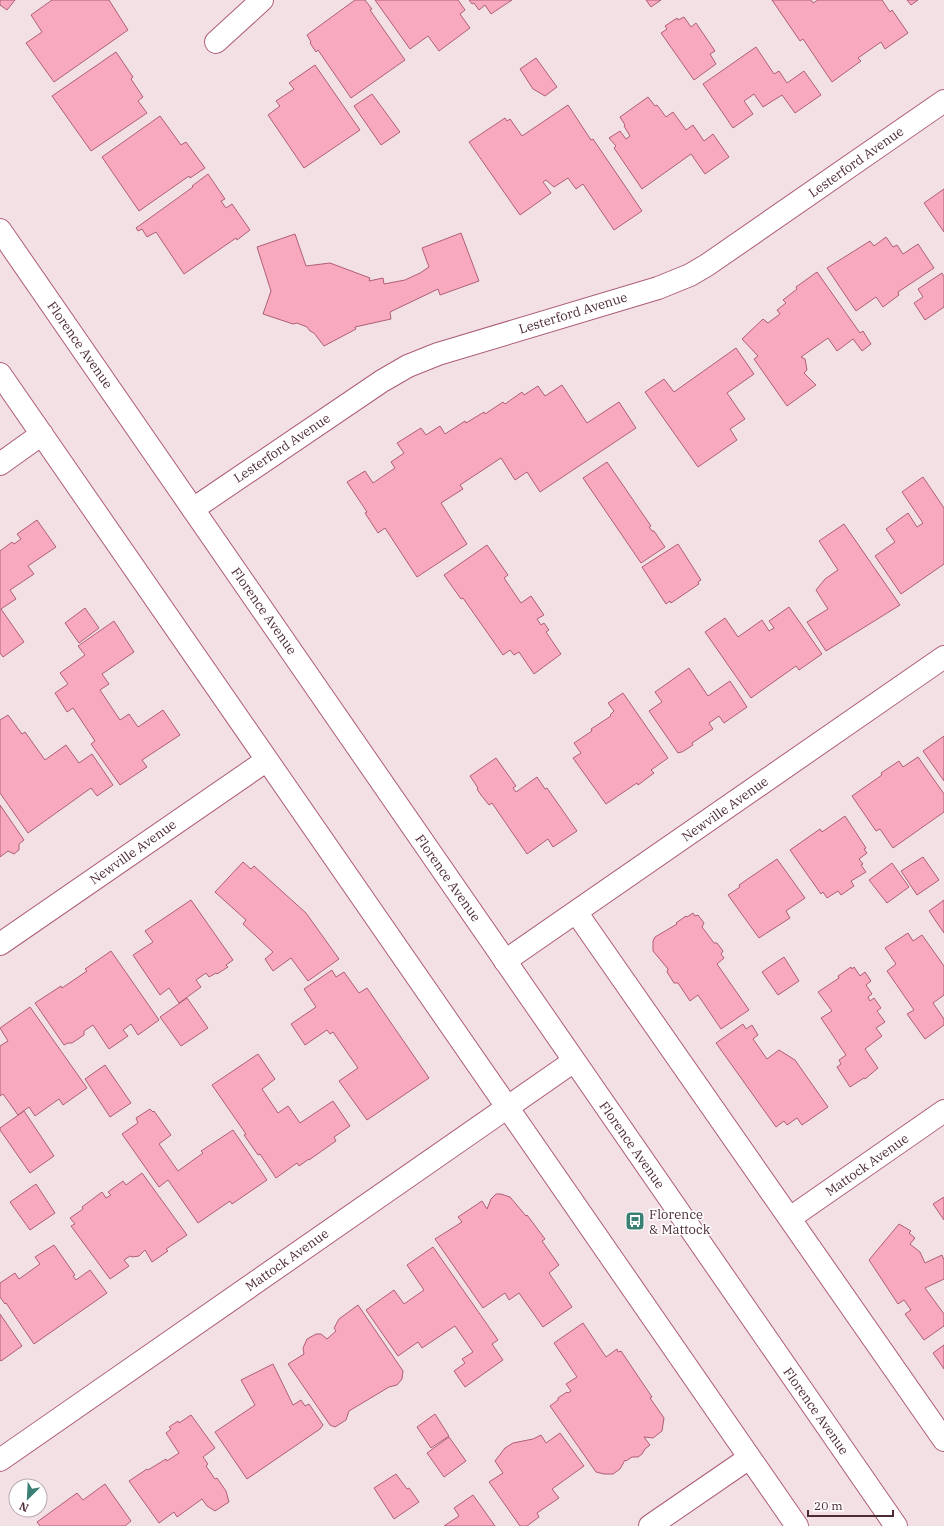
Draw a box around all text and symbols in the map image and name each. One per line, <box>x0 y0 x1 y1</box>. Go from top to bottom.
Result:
street label: Lesterford Avenue <box>805 123 907 201</box>
street label: Lesterford Avenue <box>517 288 629 338</box>
street label: Florence Avenue <box>44 298 116 392</box>
street label: Lesterford Avenue <box>231 409 333 487</box>
street label: Florence Avenue <box>228 564 300 658</box>
street label: Newville Avenue <box>678 773 772 845</box>
street label: Newville Avenue <box>86 816 180 888</box>
street label: Florence Avenue <box>412 831 484 925</box>
street label: Florence Avenue <box>596 1098 668 1192</box>
street label: Mattock Avenue <box>822 1130 912 1200</box>
place label: Florence & Mattock <box>649 1206 711 1238</box>
bus stop icon: Florence & Mattock <box>624 1210 646 1232</box>
street label: Mattock Avenue <box>242 1225 332 1295</box>
street label: Florence Avenue <box>780 1364 852 1458</box>
north arrow <box>8 1478 48 1518</box>
scale bar <box>808 1492 893 1518</box>
text: 20 m <box>814 1498 843 1513</box>
text: N <box>17 1499 31 1515</box>

